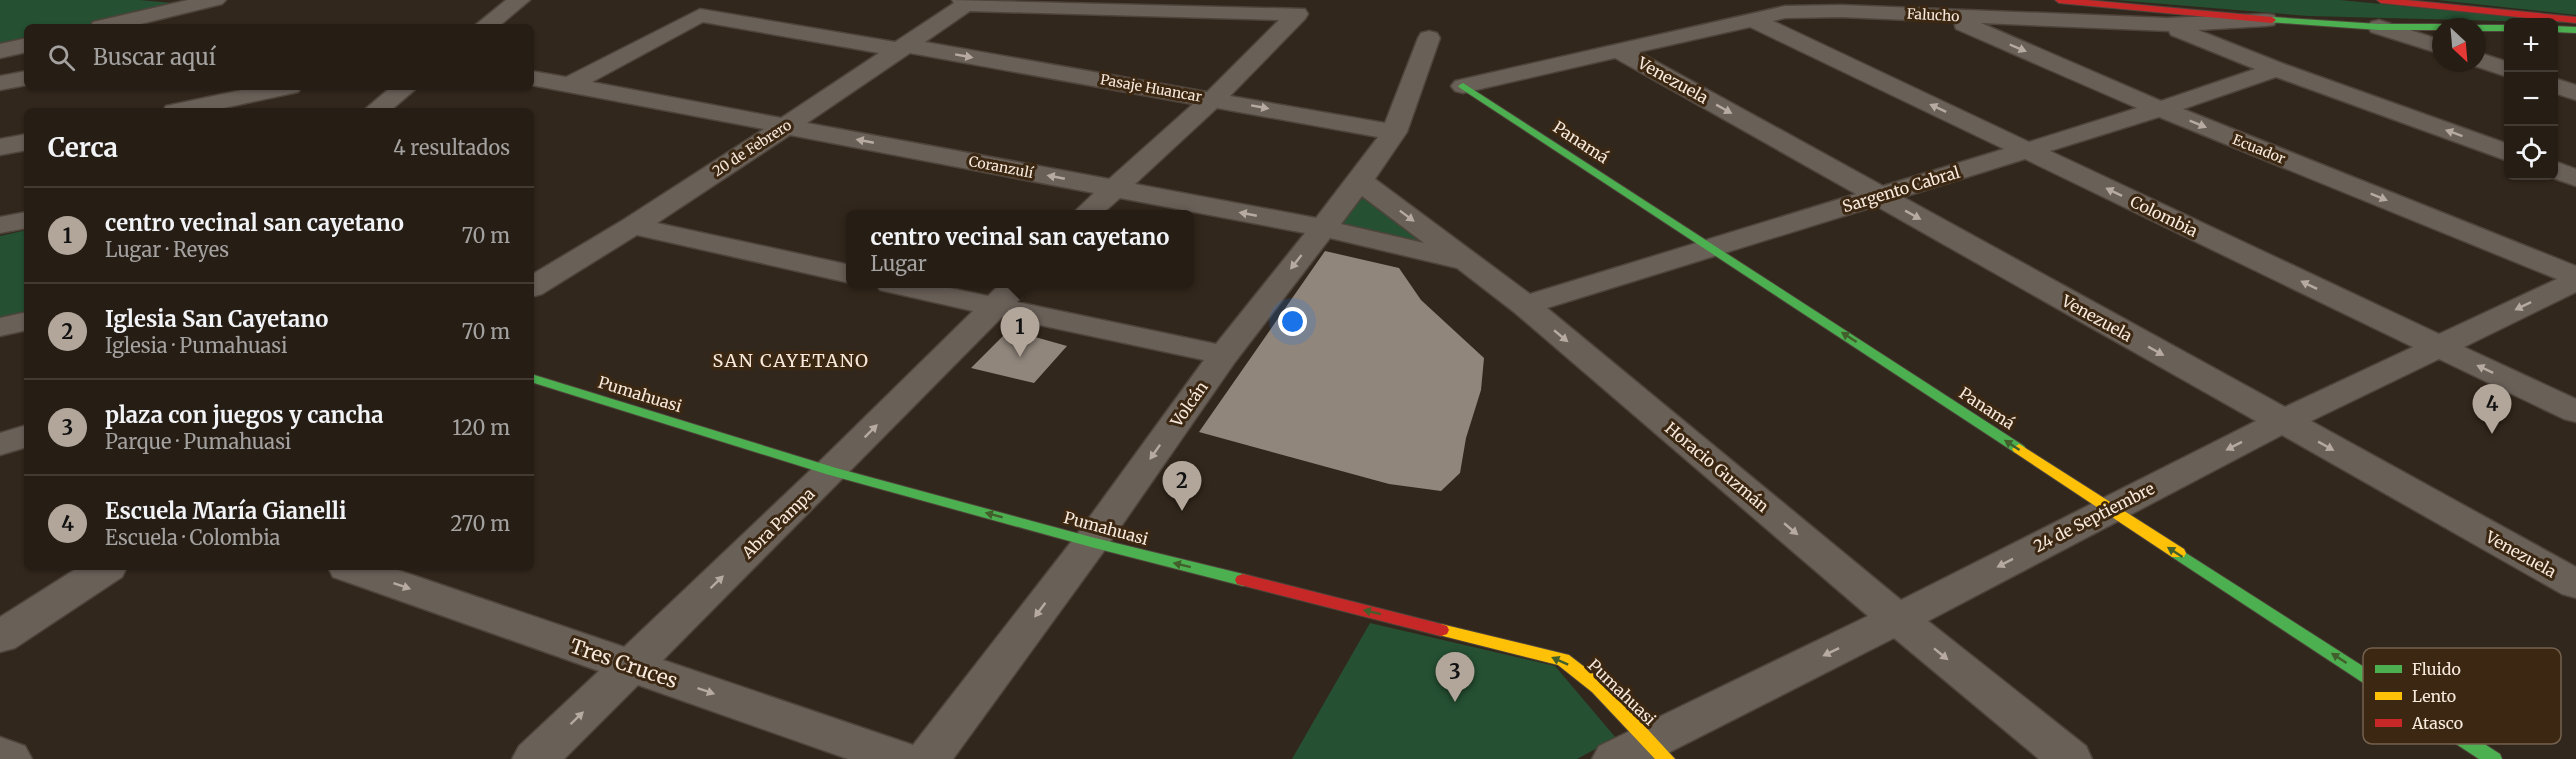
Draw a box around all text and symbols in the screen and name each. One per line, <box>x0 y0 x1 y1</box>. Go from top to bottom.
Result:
street label: Falucho <box>1906 5 1960 25</box>
north arrow <box>2432 18 2486 72</box>
map controls <box>2504 18 2558 180</box>
button: + <box>2504 18 2558 72</box>
search box <box>24 24 534 90</box>
icon: search <box>45 41 78 74</box>
text: Buscar aquí <box>93 43 216 71</box>
one-way arrow <box>2010 43 2028 53</box>
one-way arrow <box>955 52 974 61</box>
street label: Venezuela <box>1633 52 1712 108</box>
street label: Pasaje Huancar <box>1099 70 1203 106</box>
button: − <box>2504 72 2558 126</box>
one-way arrow <box>1251 103 1270 112</box>
one-way arrow <box>1930 103 1947 112</box>
one-way arrow <box>1716 104 1732 115</box>
street label: 20 de Febrero <box>709 116 795 180</box>
street label: Panamá <box>1549 117 1613 168</box>
one-way arrow <box>2189 119 2207 129</box>
button: locate <box>2504 126 2558 180</box>
one-way arrow <box>2444 128 2462 138</box>
street label: Ecuador <box>2230 130 2288 168</box>
text: Cerca <box>48 131 118 164</box>
text: 4 resultados <box>393 135 510 160</box>
one-way arrow <box>855 136 874 145</box>
street label: Coranzulí <box>967 152 1035 182</box>
street label: Sargento Cabral <box>1840 162 1962 216</box>
one-way arrow <box>1047 172 1066 181</box>
one-way arrow <box>2106 187 2123 196</box>
street label: Colombia <box>2127 191 2201 241</box>
one-way arrow <box>2370 192 2388 202</box>
text: centro vecinal san cayetano <box>105 209 404 237</box>
one-way arrow <box>1238 209 1257 218</box>
popup <box>846 210 1194 288</box>
one-way arrow <box>1399 210 1415 222</box>
one-way arrow <box>1904 210 1921 220</box>
text: 1 <box>63 223 72 248</box>
text: 70 m <box>462 223 510 248</box>
text: centro vecinal san cayetano <box>871 223 1169 251</box>
text: Lugar · Reyes <box>105 237 229 262</box>
text: Lugar <box>871 251 927 276</box>
one-way arrow <box>1290 254 1302 270</box>
one-way arrow <box>2301 281 2318 290</box>
street label: Venezuela <box>2057 290 2136 346</box>
one-way arrow <box>2515 302 2532 311</box>
text: Iglesia San Cayetano <box>105 305 328 333</box>
your location <box>1278 307 1307 336</box>
pin: 1 <box>1000 308 1040 357</box>
text: 2 <box>62 319 73 344</box>
text: 70 m <box>462 319 510 344</box>
one-way arrow <box>1553 329 1568 342</box>
one-way arrow <box>1841 332 1858 343</box>
text: Iglesia · Pumahuasi <box>105 333 287 358</box>
one-way arrow <box>2148 346 2164 357</box>
district label: SAN CAYETANO <box>712 349 870 372</box>
one-way arrow <box>2476 364 2494 374</box>
street label: Pumahuasi <box>596 372 684 416</box>
street label: Volcán <box>1166 377 1212 431</box>
street label: Panamá <box>1955 383 2019 434</box>
pin: 4 <box>2472 384 2512 434</box>
text: plaza con juegos y cancha <box>105 401 384 429</box>
text: 3 <box>62 415 73 440</box>
text: 120 m <box>452 415 510 440</box>
street label: Horacio Guzmán <box>1661 418 1773 516</box>
one-way arrow <box>864 424 878 439</box>
text: Parque · Pumahuasi <box>105 429 291 454</box>
one-way arrow <box>2004 439 2021 450</box>
one-way arrow <box>2225 440 2243 450</box>
one-way arrow <box>2318 441 2335 451</box>
one-way arrow <box>1149 444 1161 460</box>
pin: 2 <box>1162 462 1202 511</box>
street label: 24 de Septiembre <box>2030 478 2158 556</box>
street label: Abra Pampa <box>737 483 819 563</box>
text: Escuela María Gianelli <box>105 497 346 525</box>
street label: Pumahuasi <box>1062 507 1150 549</box>
one-way arrow <box>985 510 1003 520</box>
text: 4 <box>61 511 74 536</box>
text: 270 m <box>450 511 510 536</box>
one-way arrow <box>1783 522 1798 535</box>
text: Escuela · Colombia <box>105 525 280 550</box>
street label: Venezuela <box>2481 526 2560 582</box>
one-way arrow <box>2167 546 2184 557</box>
one-way arrow <box>1173 559 1192 569</box>
one-way arrow <box>1996 559 2013 568</box>
one-way arrow <box>709 576 723 590</box>
one-way arrow <box>393 582 411 592</box>
one-way arrow <box>1033 602 1046 618</box>
one-way arrow <box>1362 607 1381 617</box>
street label: Tres Cruces <box>567 633 681 693</box>
one-way arrow <box>1822 647 1839 656</box>
one-way arrow <box>1933 647 1948 659</box>
legend <box>2363 648 2561 744</box>
pin: 3 <box>1436 652 1474 702</box>
one-way arrow <box>2331 653 2347 664</box>
street label: Pumahuasi <box>1584 655 1660 729</box>
one-way arrow <box>1551 656 1569 666</box>
text: Fluido <box>2412 659 2461 679</box>
text: Lento <box>2412 686 2456 706</box>
one-way arrow <box>697 687 715 697</box>
one-way arrow <box>569 712 583 726</box>
text: Atasco <box>2411 713 2463 733</box>

